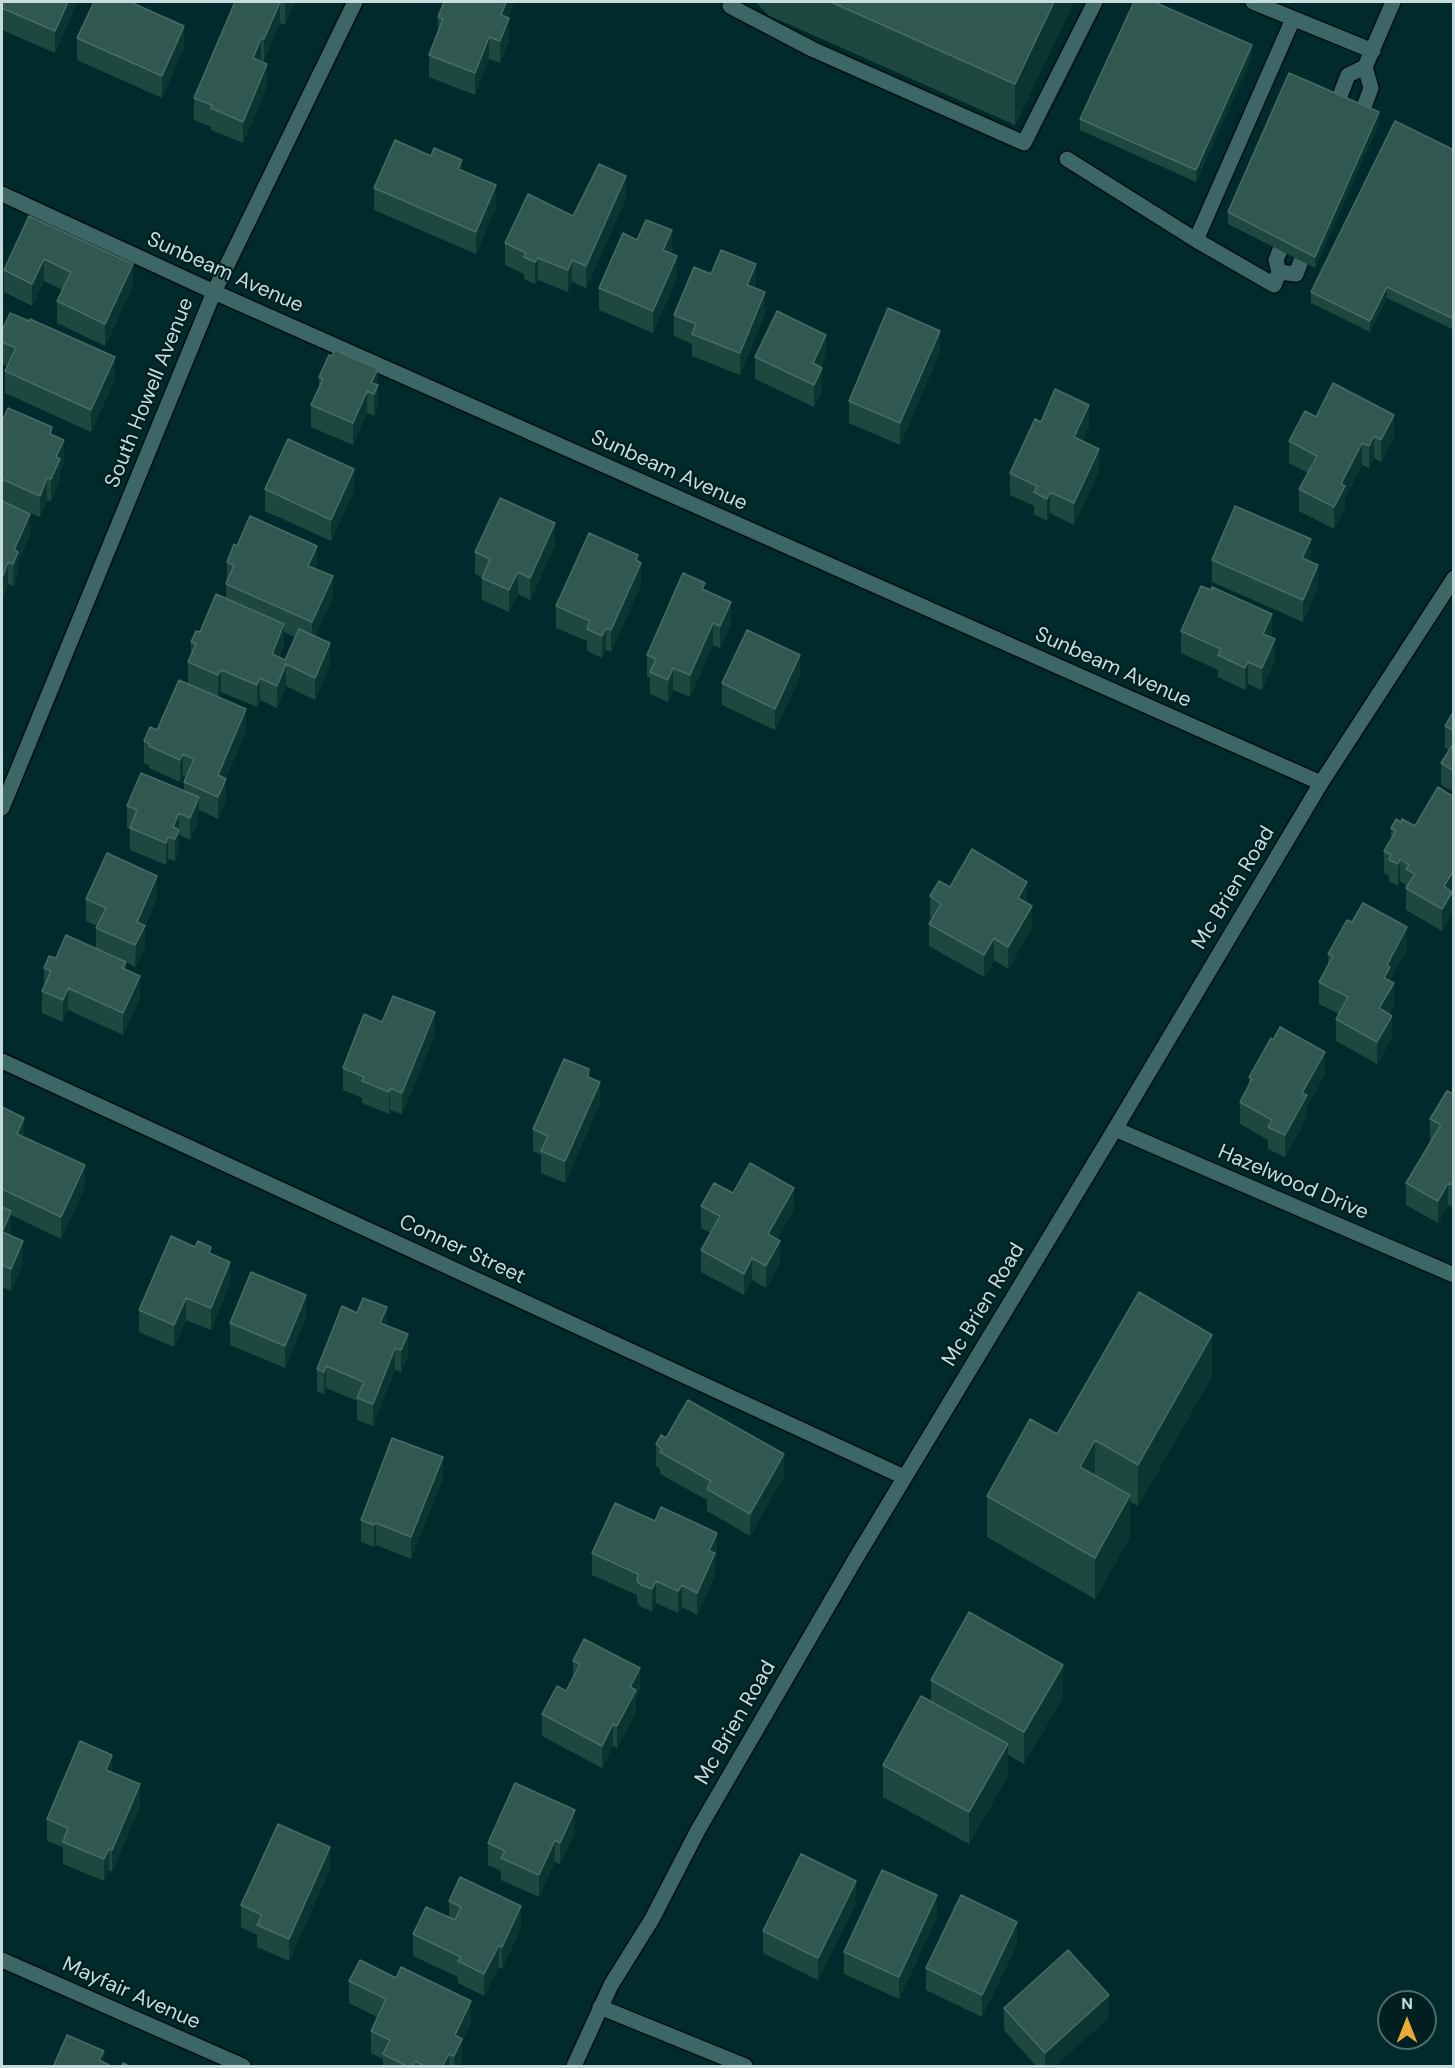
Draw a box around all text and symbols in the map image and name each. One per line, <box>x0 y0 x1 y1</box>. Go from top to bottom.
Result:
street label: Sunbeam Avenue <box>143 227 307 319</box>
street label: South Howell Avenue <box>100 294 200 492</box>
street label: Sunbeam Avenue <box>587 425 751 517</box>
street label: Sunbeam Avenue <box>1031 622 1195 714</box>
street label: Mc Brien Road <box>1187 822 1281 954</box>
street label: Hazelwood Drive <box>1214 1140 1372 1226</box>
street label: Conner Street <box>395 1210 529 1290</box>
street label: Mc Brien Road <box>937 1239 1031 1371</box>
street label: Mc Brien Road <box>690 1656 782 1790</box>
street label: Mayfair Avenue <box>58 1952 204 2036</box>
north arrow <box>1377 1990 1437 2050</box>
text: N <box>1401 1993 1413 2014</box>

